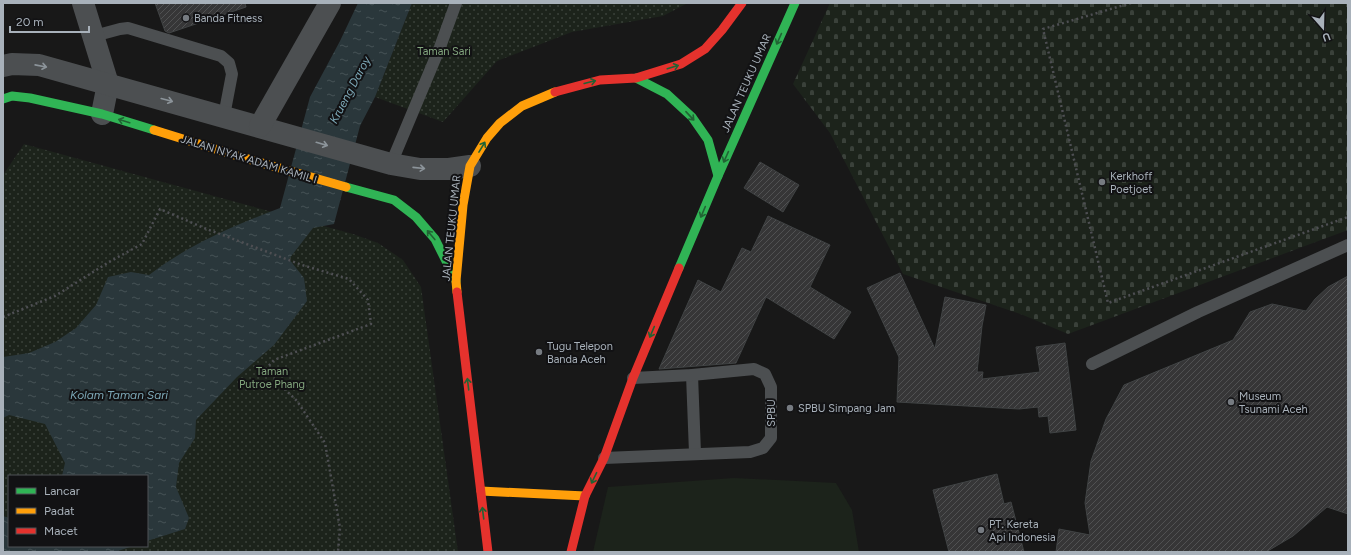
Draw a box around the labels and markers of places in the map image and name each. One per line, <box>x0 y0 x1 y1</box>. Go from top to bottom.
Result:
place label: Banda Fitness <box>194 12 262 25</box>
marker: Banda Fitness <box>181 13 191 23</box>
place label: Kerkhoff Poetjoet <box>1110 170 1153 196</box>
marker: Kerkhoff Poetjoet <box>1097 177 1107 187</box>
place label: Tugu Telepon Banda Aceh <box>547 340 613 366</box>
marker: Tugu Telepon Banda Aceh <box>534 347 544 357</box>
place label: Museum Tsunami Aceh <box>1239 390 1308 416</box>
marker: Museum Tsunami Aceh <box>1226 397 1236 407</box>
place label: SPBU Simpang Jam <box>798 402 895 415</box>
marker: SPBU Simpang Jam <box>785 403 795 413</box>
place label: PT. Kereta Api Indonesia <box>989 518 1056 544</box>
marker: PT. Kereta Api Indonesia <box>976 525 986 535</box>

